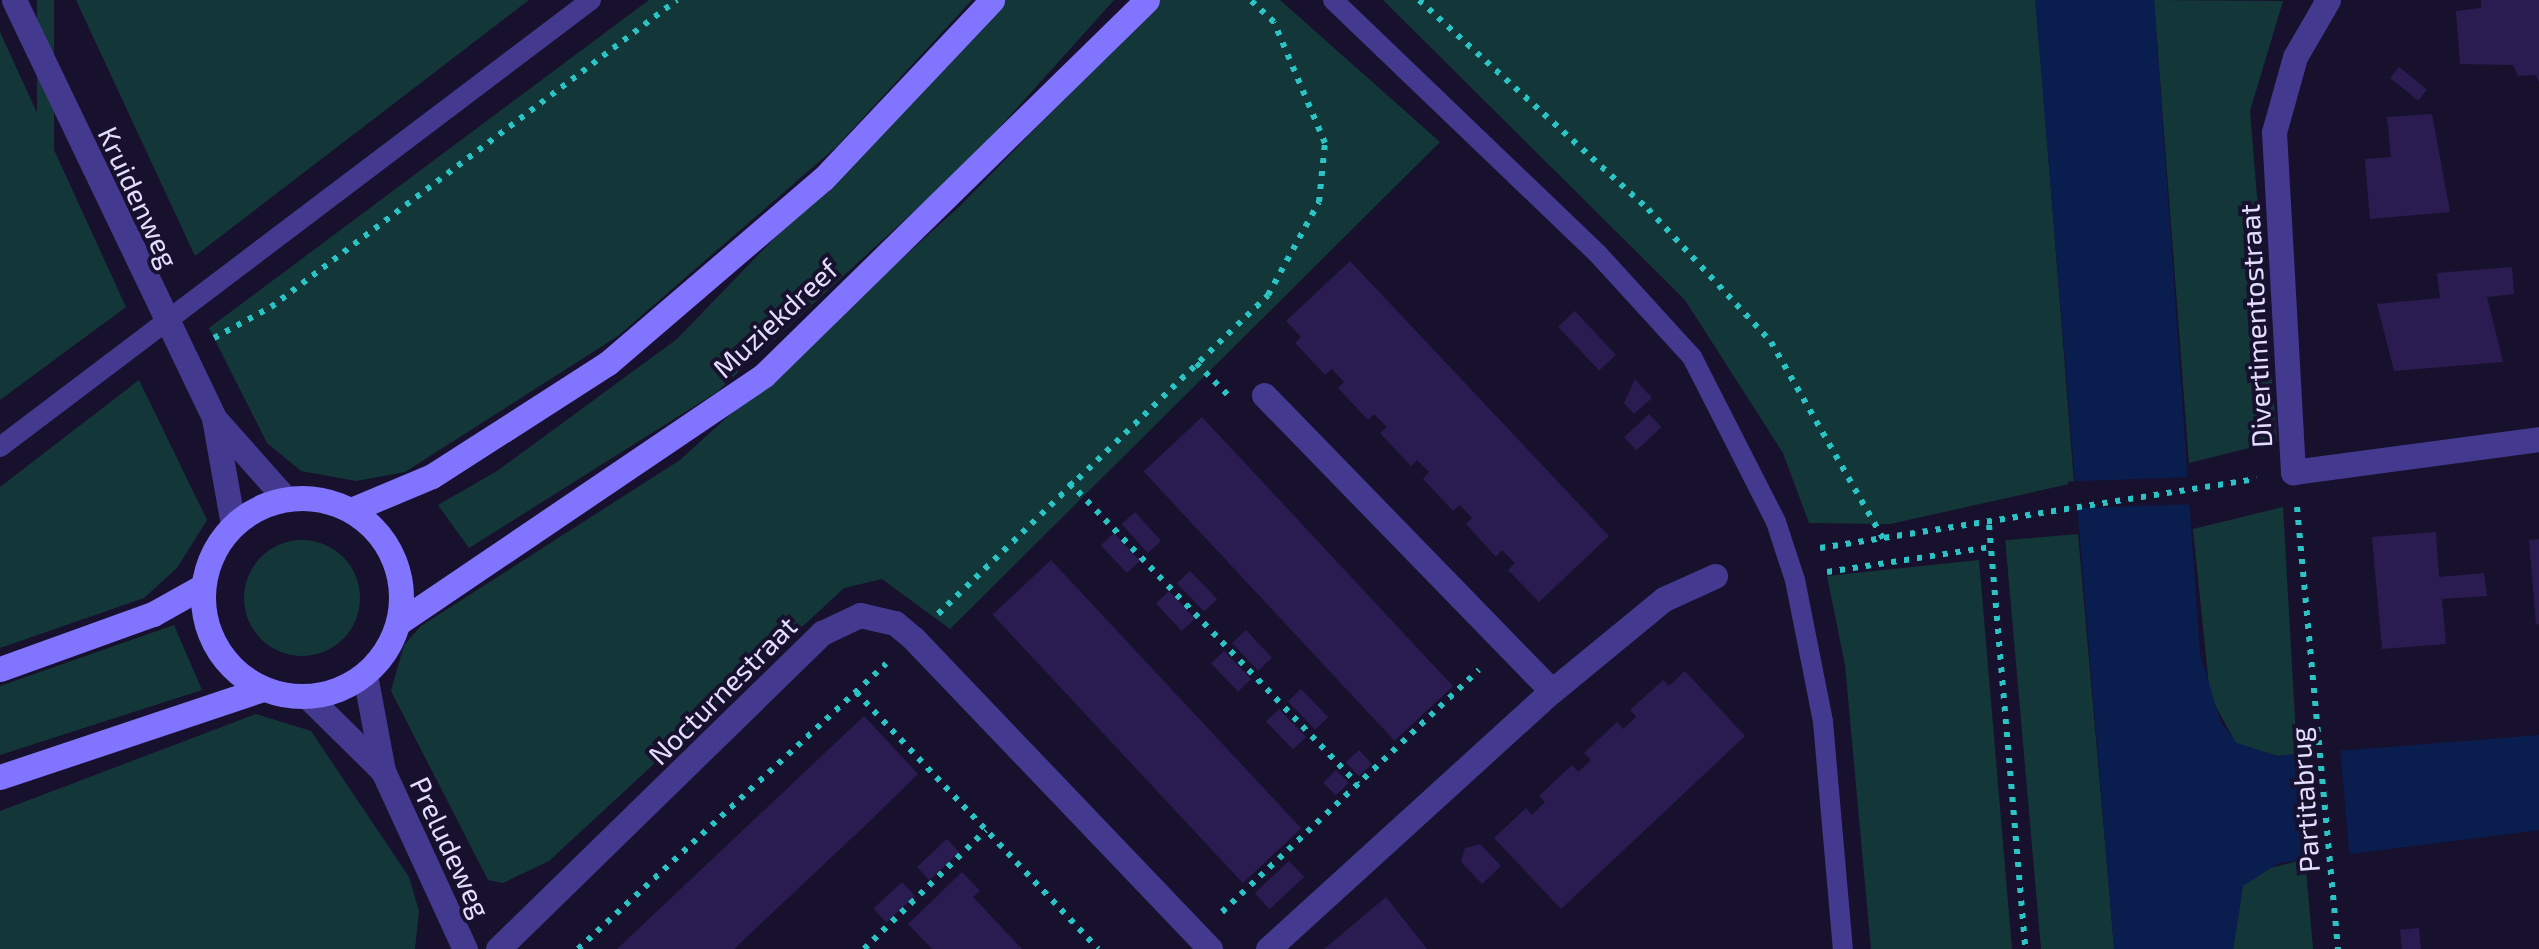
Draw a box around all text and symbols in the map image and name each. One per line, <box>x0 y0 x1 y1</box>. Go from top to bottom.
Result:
street label: Kruidenweg <box>92 121 186 273</box>
street label: Divertimentostraat <box>2232 203 2278 449</box>
street label: Muziekdreef <box>706 252 844 384</box>
street label: Nocturnestraat <box>641 609 803 771</box>
street label: Partitabrug <box>2282 726 2326 874</box>
street label: Preludeweg <box>404 771 498 923</box>

